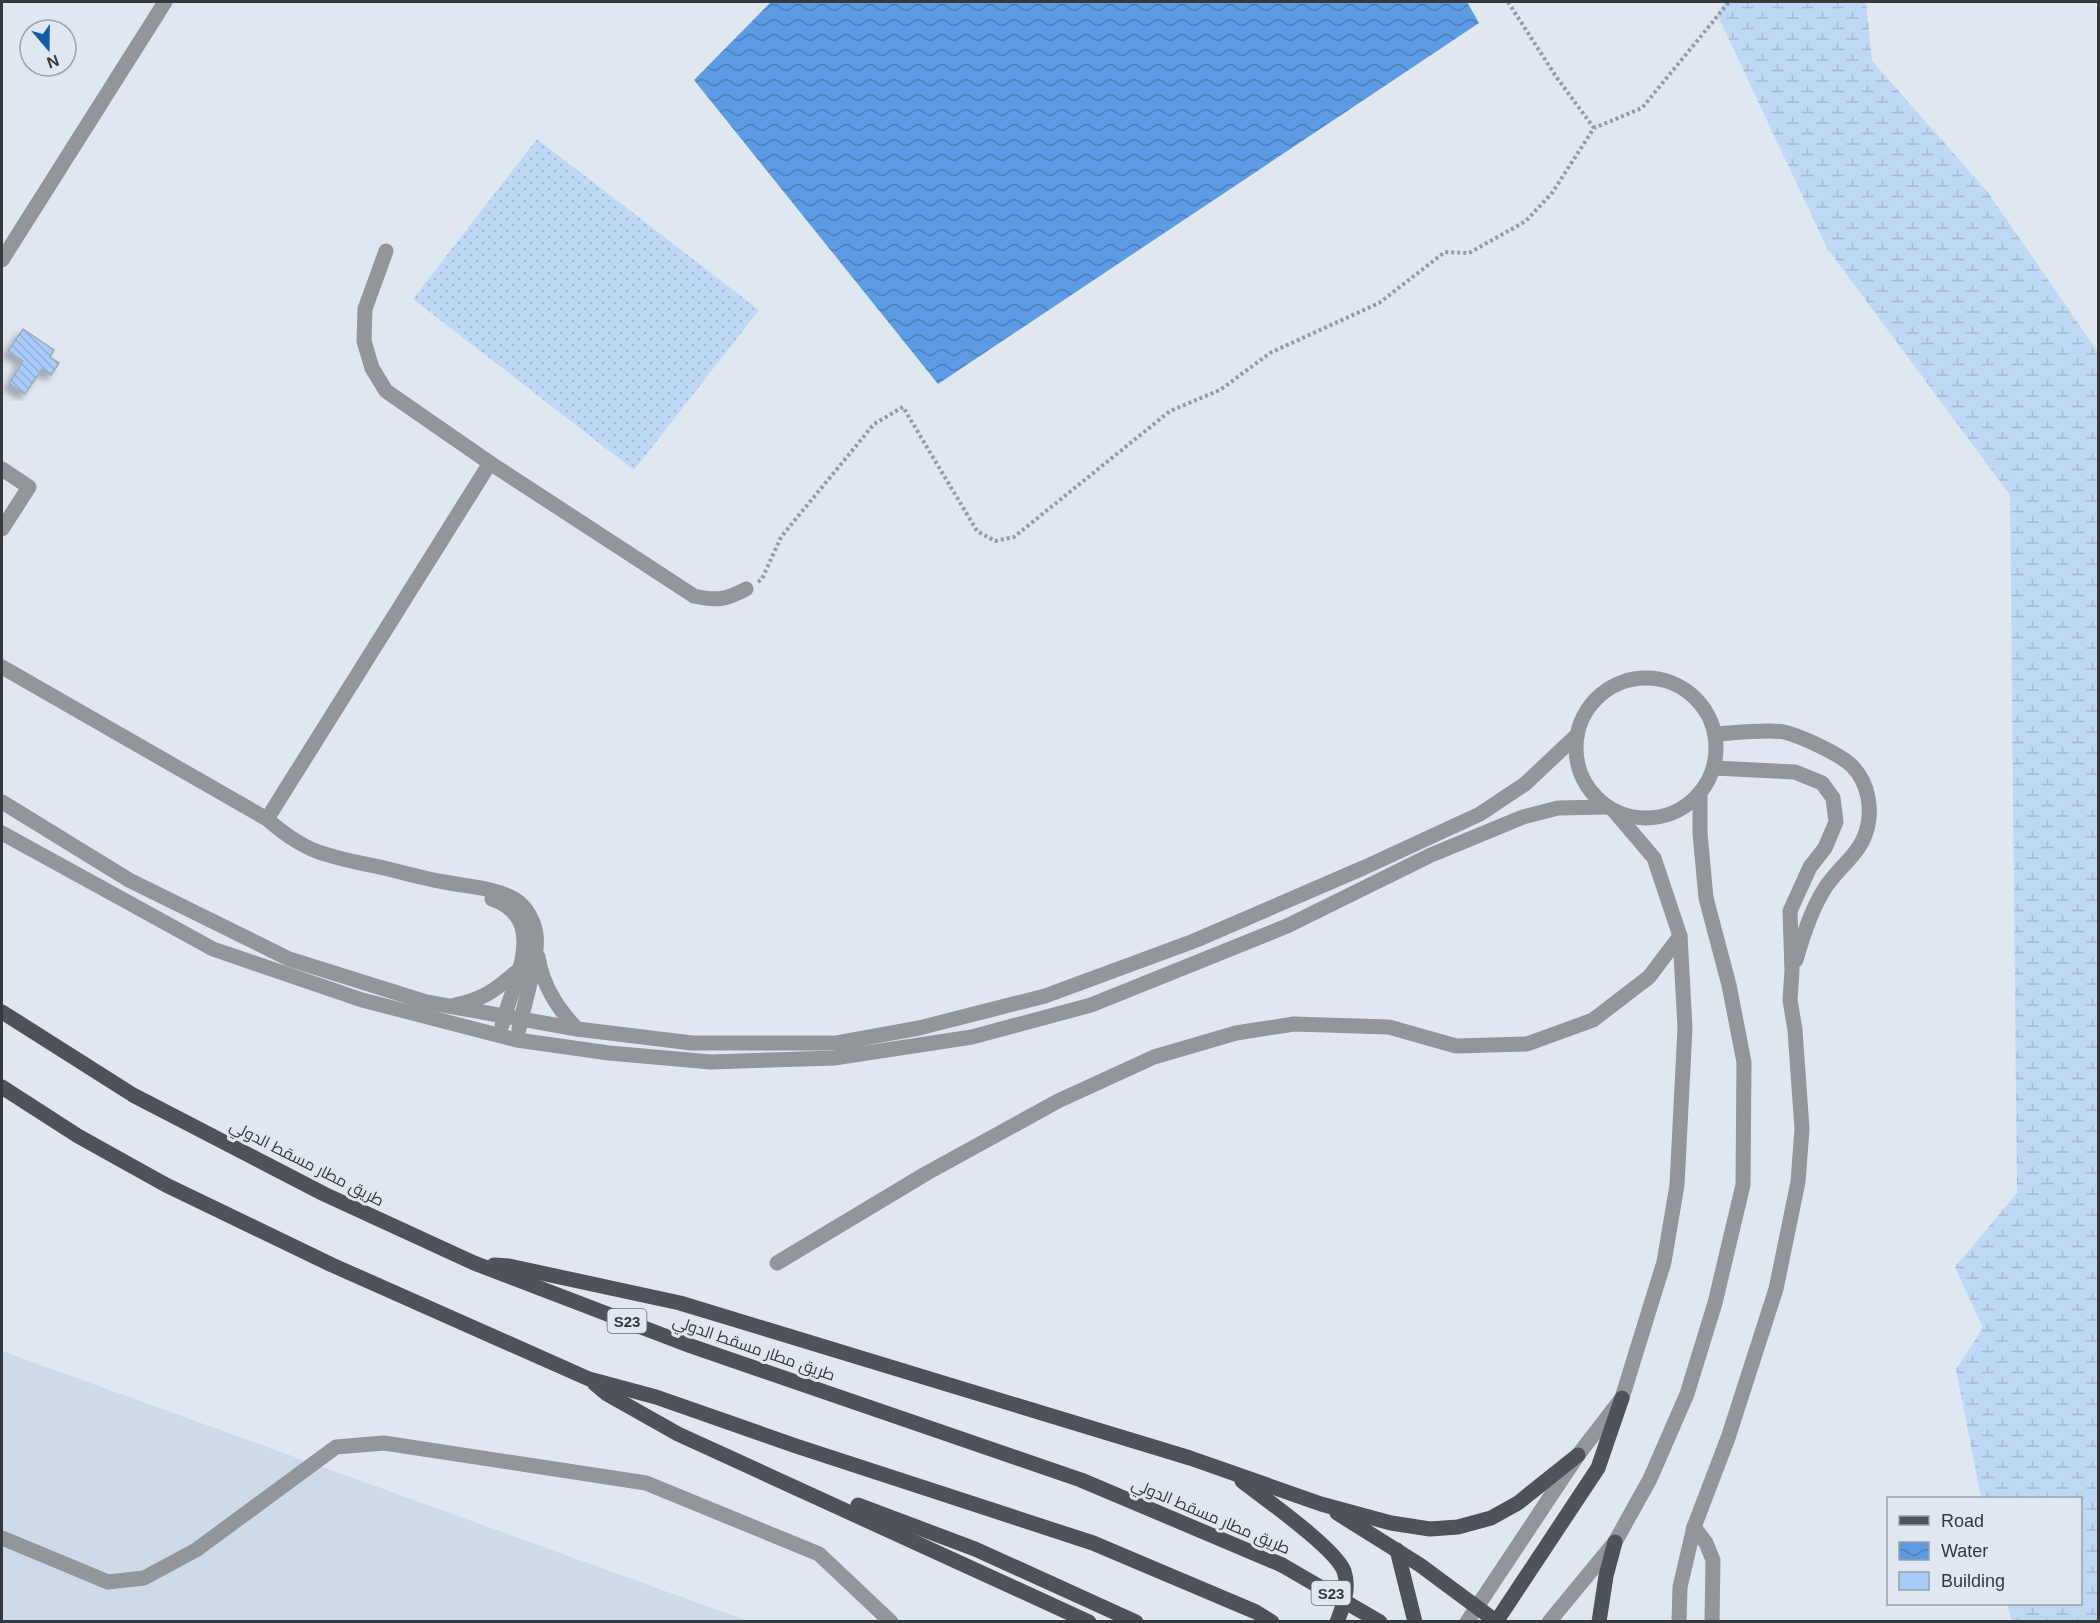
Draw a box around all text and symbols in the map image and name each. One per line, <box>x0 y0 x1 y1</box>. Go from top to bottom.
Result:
north arrow <box>18 18 78 78</box>
text: N <box>45 52 61 72</box>
street label: طريق مطار مسقط الدولي <box>225 1117 387 1214</box>
road number: S23 <box>608 1309 646 1333</box>
street label: طريق مطار مسقط الدولي <box>669 1312 837 1389</box>
street label: طريق مطار مسقط الدولي <box>1127 1475 1293 1562</box>
legend <box>1887 1497 2082 1605</box>
text: Road <box>1941 1511 1984 1531</box>
text: Water <box>1941 1541 1988 1561</box>
text: Building <box>1941 1571 2005 1591</box>
road number: S23 <box>1312 1581 1350 1605</box>

